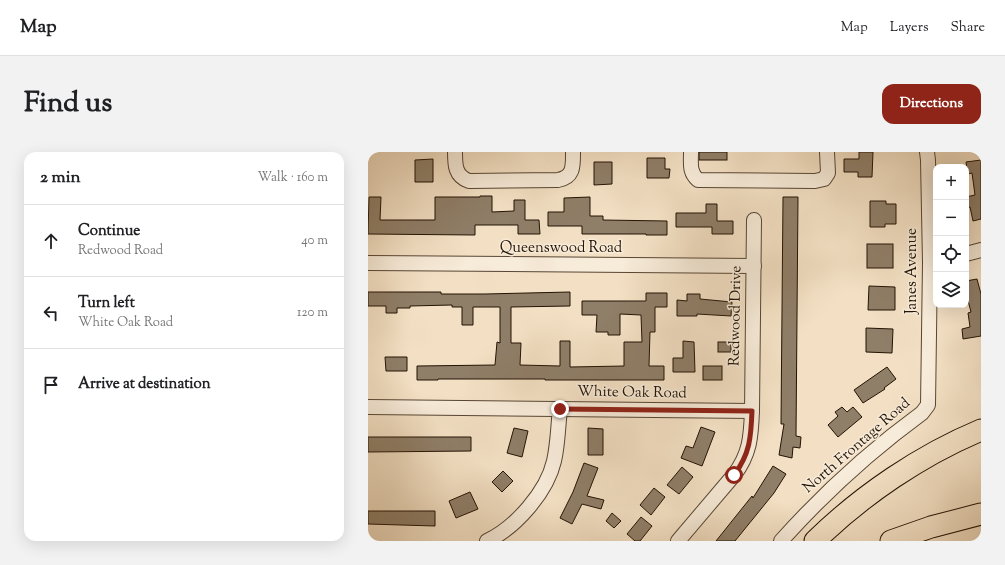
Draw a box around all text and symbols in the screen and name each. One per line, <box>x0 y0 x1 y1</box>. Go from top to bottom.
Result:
text: Map <box>20 14 57 41</box>
text: Map <box>841 18 868 38</box>
text: Layers <box>890 18 928 38</box>
text: Share <box>950 18 985 38</box>
text: Find us <box>24 84 112 124</box>
button: Directions <box>882 84 981 124</box>
map controls <box>933 164 969 308</box>
button: + <box>933 164 969 200</box>
text: 2 min <box>40 166 81 190</box>
text: Walk · 160 m <box>257 169 328 187</box>
button: − <box>933 200 969 236</box>
text: Continue <box>78 221 140 242</box>
street label: Janes Avenue <box>902 228 923 315</box>
icon: ahead <box>40 230 62 252</box>
text: 40 m <box>301 232 328 250</box>
button: locate <box>933 236 969 272</box>
street label: Queenswood Road <box>500 238 623 259</box>
text: Redwood Road <box>78 242 163 260</box>
street label: Redwood Drive <box>725 266 747 366</box>
button: layers <box>933 272 969 308</box>
text: Turn left <box>78 293 135 314</box>
icon: left <box>40 302 62 324</box>
text: 120 m <box>297 304 328 322</box>
text: White Oak Road <box>78 314 173 332</box>
icon: arrive <box>40 374 62 396</box>
text: Arrive at destination <box>78 374 211 395</box>
street label: White Oak Road <box>577 382 688 404</box>
street label: North Frontage Road <box>799 393 916 499</box>
route end <box>551 400 569 418</box>
route start <box>725 466 743 484</box>

